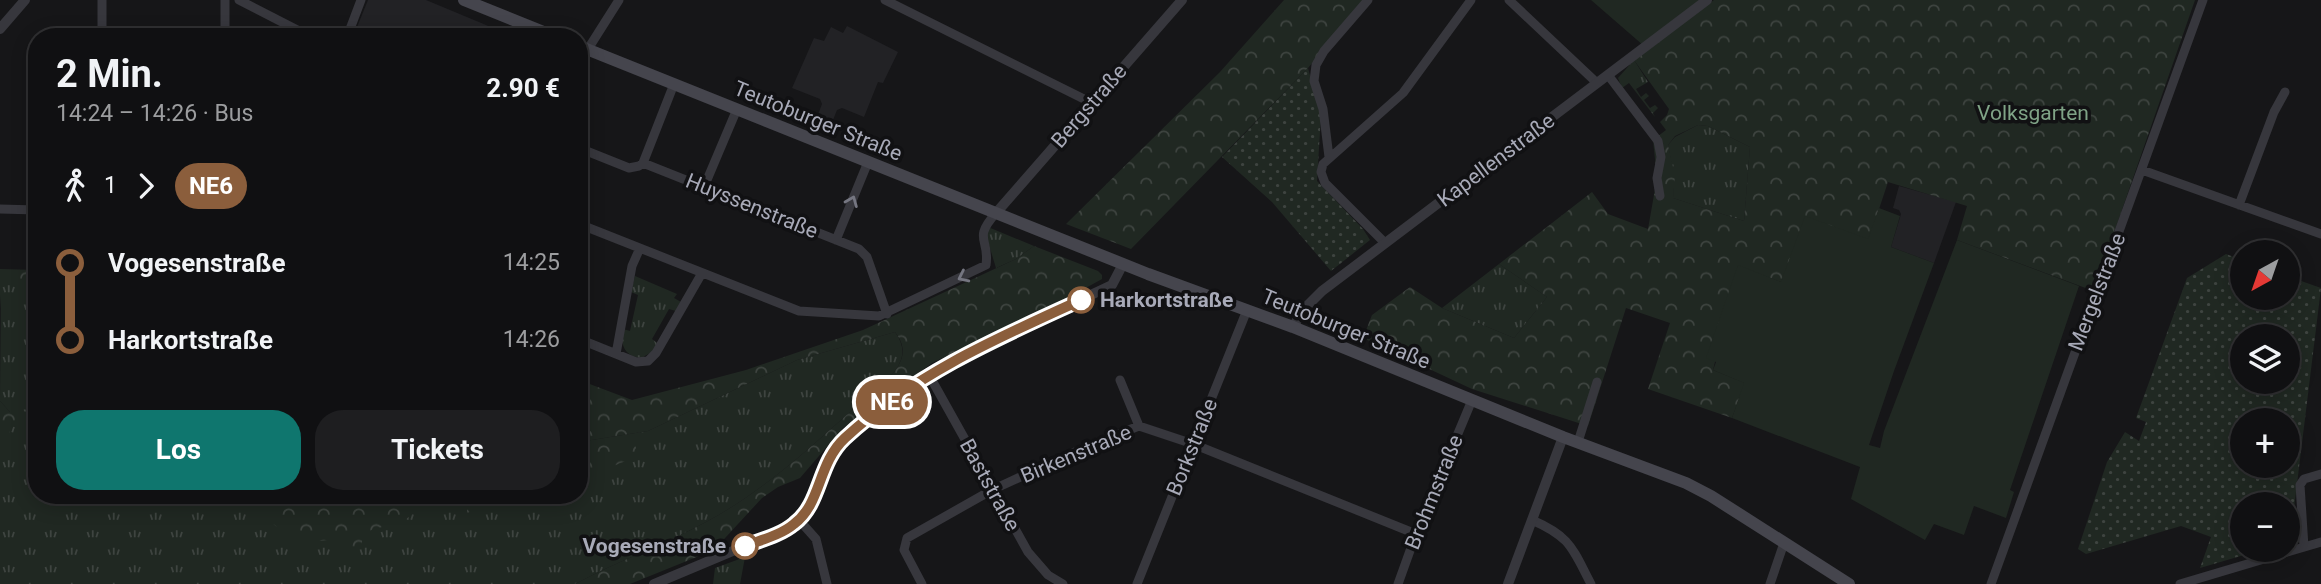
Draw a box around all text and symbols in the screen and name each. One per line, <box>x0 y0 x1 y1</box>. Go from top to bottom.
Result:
text: 2 Min. <box>56 52 163 96</box>
street label: Bergstraße <box>1046 59 1132 153</box>
text: 2.90 € <box>486 73 560 103</box>
street label: Teutoburger Straße <box>730 76 906 166</box>
text: 14:24 – 14:26 · Bus <box>56 100 253 127</box>
park label: Volksgarten <box>1977 101 2089 125</box>
street label: Kapellenstraße <box>1433 108 1559 212</box>
icon: walk <box>56 167 94 205</box>
icon: forward <box>127 167 165 205</box>
street label: Huyssenstraße <box>682 169 822 243</box>
text: 1 <box>104 172 117 199</box>
text: NE6 <box>189 172 233 200</box>
one-way arrow <box>844 196 858 208</box>
street label: Mergelstraße <box>2064 230 2130 354</box>
north arrow <box>2230 240 2300 310</box>
map controls <box>2230 240 2300 562</box>
text: Vogesenstraße <box>108 248 286 278</box>
text: 14:25 <box>503 249 560 276</box>
one-way arrow <box>958 269 970 283</box>
street label: Teutoburger Straße <box>1258 284 1434 374</box>
marker: Harkortstraße <box>1068 287 1094 313</box>
place label: Harkortstraße <box>1100 288 1233 312</box>
button: layers <box>2230 324 2300 394</box>
text: Harkortstraße <box>108 325 273 355</box>
text: 14:26 <box>503 326 560 353</box>
line badge: NE6 <box>852 379 932 425</box>
text: NE6 <box>870 388 914 416</box>
street label: Borkstraße <box>1162 395 1222 499</box>
button: + <box>2230 408 2300 478</box>
button: Los <box>56 410 301 490</box>
button: Tickets <box>315 410 560 490</box>
street label: Birkenstraße <box>1017 420 1135 488</box>
street label: Brohmstraße <box>1400 431 1468 553</box>
street label: Baststraße <box>955 435 1025 535</box>
button: − <box>2230 492 2300 562</box>
marker: Vogesenstraße <box>732 533 758 559</box>
place label: Vogesenstraße <box>583 534 726 558</box>

